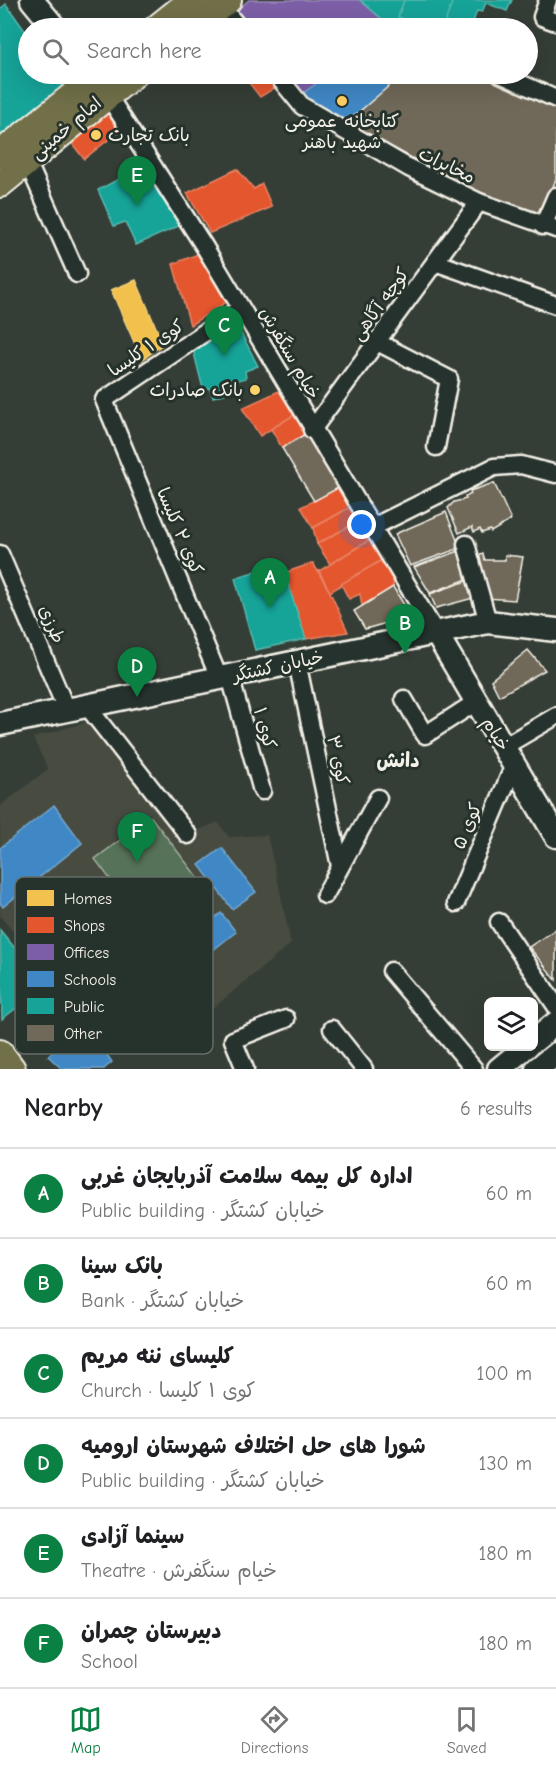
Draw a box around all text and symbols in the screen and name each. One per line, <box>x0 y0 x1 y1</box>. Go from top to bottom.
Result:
search box <box>18 18 538 84</box>
icon: search <box>39 35 72 68</box>
text: Search here <box>87 38 202 64</box>
street label: امام خمینی <box>27 93 108 166</box>
marker: کتابخانه عمومی شهید باهنر <box>335 94 349 108</box>
place label: کتابخانه عمومی شهید باهنر <box>285 111 400 153</box>
place label: بانک تجارت <box>108 125 190 146</box>
marker: بانک تجارت <box>89 128 103 142</box>
street label: مخابرات <box>415 143 478 188</box>
pin: E <box>118 156 156 206</box>
street label: کوچه آگاهی <box>347 264 415 345</box>
street label: خیام سنگفرش <box>252 303 324 405</box>
pin: C <box>204 306 244 356</box>
street label: کوی ۱ کلیسا <box>104 315 188 381</box>
place label: بانک صادرات <box>149 380 243 401</box>
marker: بانک صادرات <box>248 383 262 397</box>
street label: کوی ۲ کلیسا <box>152 485 207 578</box>
your location <box>347 510 376 539</box>
pin: A <box>250 558 290 608</box>
street label: طرزی <box>34 602 69 646</box>
pin: B <box>386 604 424 654</box>
street label: خیابان کشتگر <box>229 647 326 687</box>
pin: D <box>118 648 156 697</box>
street label: کوی ۱ <box>249 705 280 751</box>
street label: خیام <box>475 714 514 757</box>
street label: کوی ۳ <box>322 733 353 787</box>
district label: دانش <box>377 749 419 772</box>
street label: کوی ۵ <box>448 800 487 852</box>
pin: F <box>118 812 156 862</box>
legend <box>15 877 213 1054</box>
text: Homes <box>64 890 112 908</box>
text: Shops <box>64 917 105 935</box>
text: Offices <box>64 944 110 962</box>
text: Schools <box>64 971 117 989</box>
map controls <box>484 997 538 1051</box>
button: layers <box>484 997 538 1051</box>
text: Public <box>64 998 105 1016</box>
text: Other <box>64 1025 102 1043</box>
text: Nearby <box>24 1093 103 1123</box>
text: 6 results <box>460 1097 532 1120</box>
text: اداره کل بیمه سلامت آذربایجان غربی <box>81 1163 412 1189</box>
text: A <box>38 1182 49 1205</box>
text: 60 m <box>486 1182 532 1205</box>
text: Public building · خیابان کشتگر <box>81 1199 325 1222</box>
text: بانک سینا <box>81 1253 163 1279</box>
text: B <box>37 1272 50 1295</box>
text: 60 m <box>486 1272 532 1295</box>
text: Bank · خیابان کشتگر <box>81 1289 244 1312</box>
text: کلیسای ننه مریم <box>81 1343 234 1369</box>
text: C <box>37 1362 50 1385</box>
text: 100 m <box>477 1362 532 1385</box>
text: Church · کوی ۱ کلیسا <box>81 1379 255 1402</box>
text: شورا های حل اختلاف شهرستان ارومیه <box>81 1433 426 1459</box>
text: D <box>37 1452 50 1475</box>
text: 130 m <box>479 1452 532 1475</box>
text: Public building · خیابان کشتگر <box>81 1469 325 1492</box>
text: سینما آزادی <box>81 1523 184 1549</box>
text: E <box>38 1542 49 1565</box>
text: 180 m <box>478 1542 532 1565</box>
text: Theatre · خیام سنگفرش <box>81 1559 277 1582</box>
text: دبیرستان چمران <box>81 1618 221 1644</box>
text: F <box>38 1632 49 1655</box>
text: 180 m <box>478 1632 532 1655</box>
text: School <box>81 1650 138 1673</box>
tab: Map <box>69 1703 102 1757</box>
tab: Directions <box>241 1703 308 1757</box>
tab: Saved <box>447 1703 487 1757</box>

